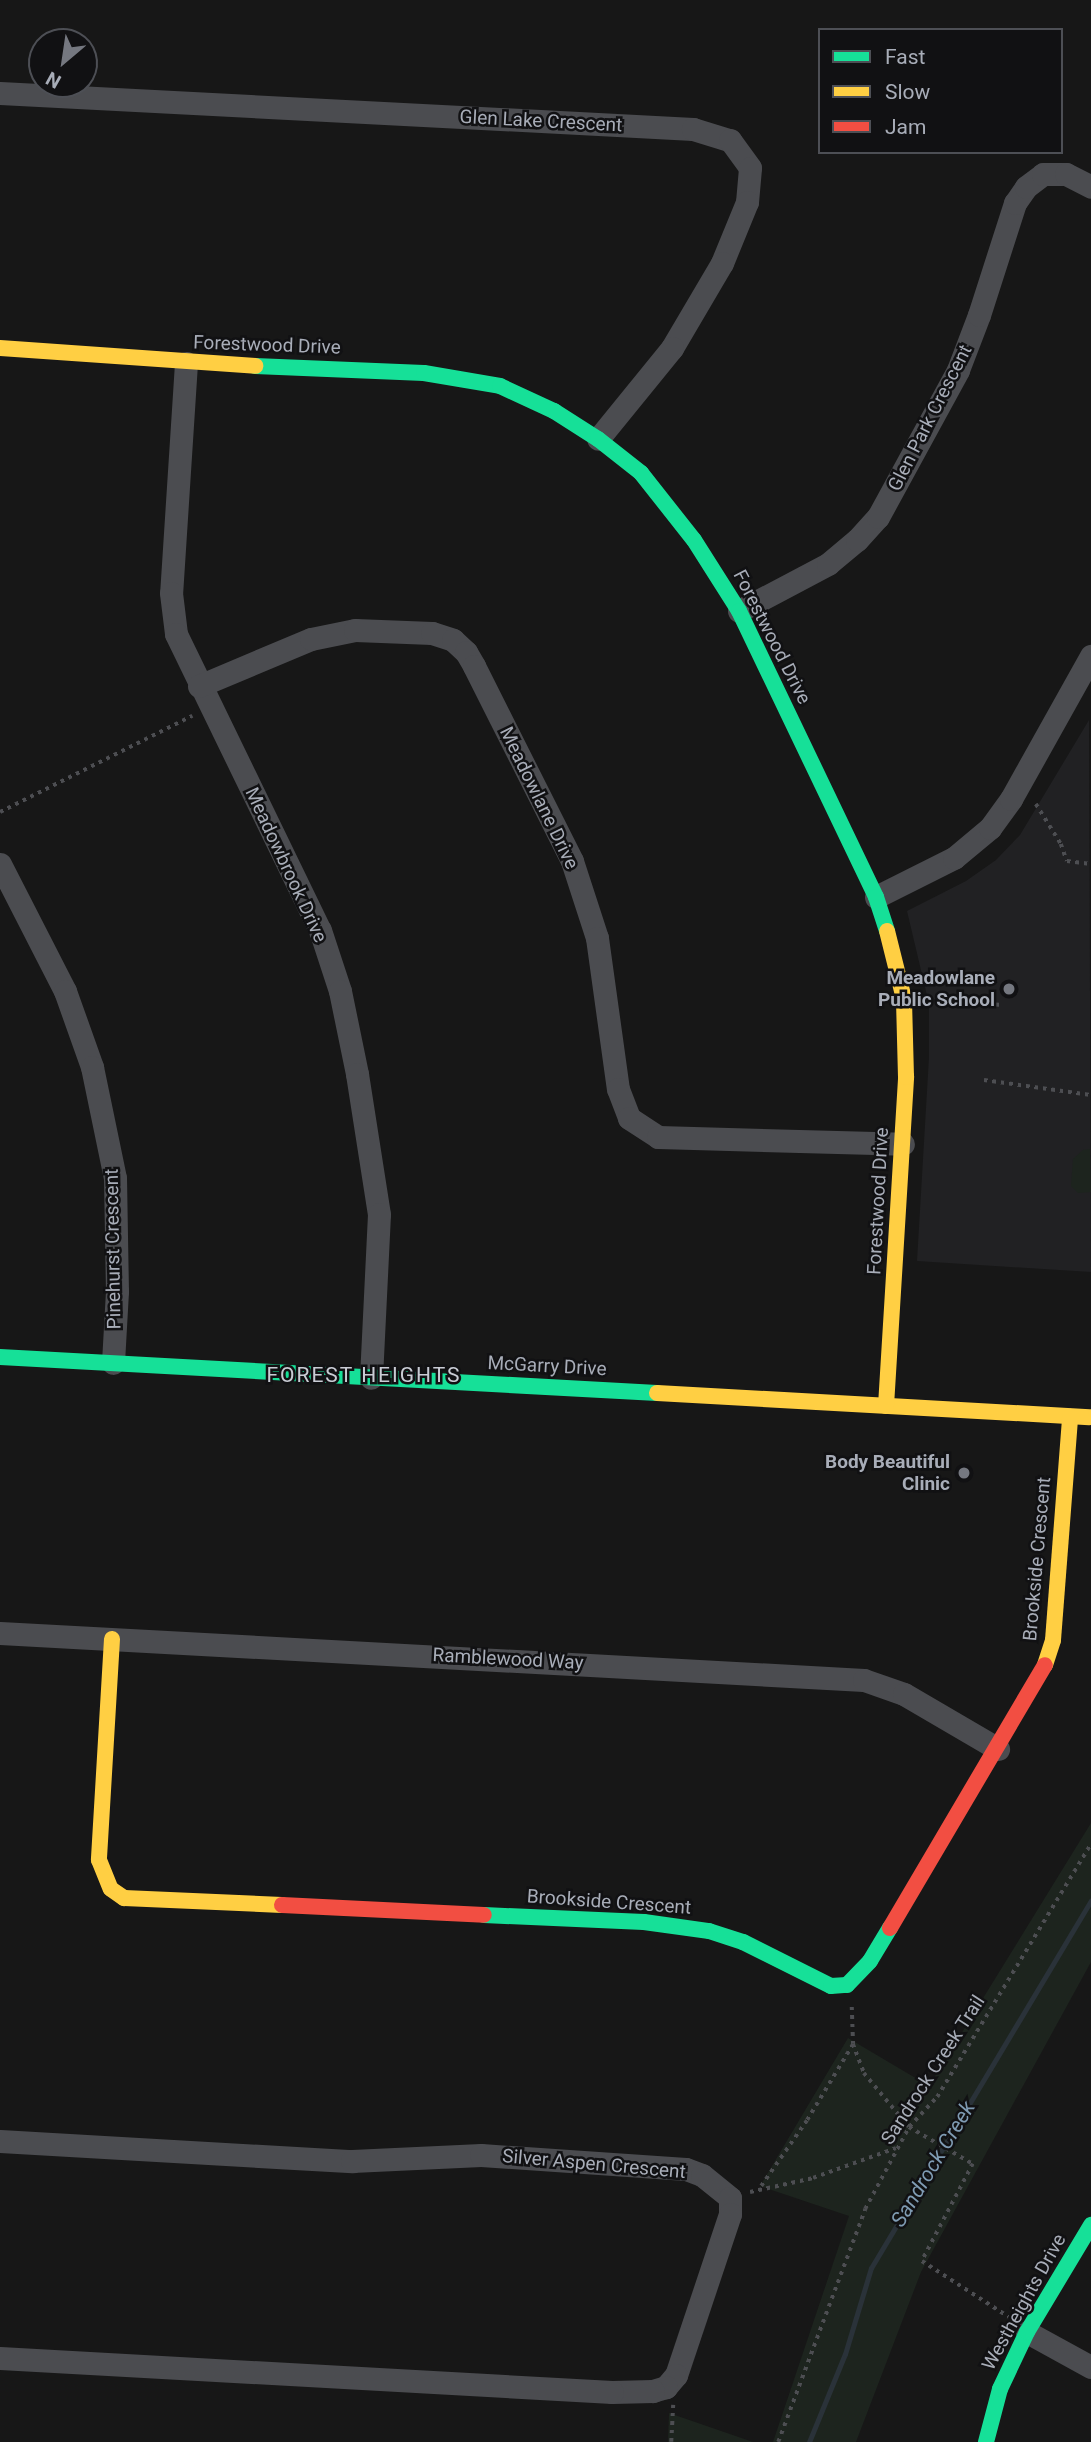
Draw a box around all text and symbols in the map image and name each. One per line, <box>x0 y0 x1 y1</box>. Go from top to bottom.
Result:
north arrow <box>28 28 98 98</box>
legend <box>818 28 1063 154</box>
text: Fast <box>885 45 925 69</box>
text: N <box>42 67 65 93</box>
text: Slow <box>885 80 930 104</box>
street label: Glen Lake Crescent <box>459 105 623 137</box>
text: Jam <box>885 115 926 139</box>
street label: Forestwood Drive <box>193 331 341 359</box>
street label: Glen Park Crescent <box>883 341 977 495</box>
street label: Forestwood Drive <box>728 566 816 708</box>
street label: Meadowlane Drive <box>495 723 583 873</box>
street label: Meadowbrook Drive <box>240 784 332 946</box>
place label: Meadowlane Public School <box>878 967 995 1011</box>
marker: Meadowlane Public School <box>1001 981 1017 997</box>
street label: Forestwood Drive <box>863 1127 893 1275</box>
street label: Pinehurst Crescent <box>100 1169 126 1329</box>
street label: McGarry Drive <box>487 1351 607 1381</box>
district label: FOREST HEIGHTS <box>268 1362 460 1388</box>
place label: Body Beautiful Clinic <box>825 1451 950 1495</box>
marker: Body Beautiful Clinic <box>956 1465 972 1481</box>
street label: Brookside Crescent <box>1018 1476 1056 1642</box>
street label: Ramblewood Way <box>432 1644 584 1674</box>
street label: Brookside Crescent <box>526 1885 692 1919</box>
street label: Sandrock Creek Trail <box>876 1991 990 2149</box>
water label: Sandrock Creek <box>886 2097 980 2231</box>
street label: Silver Aspen Crescent <box>501 2145 687 2183</box>
street label: Westheights Drive <box>977 2230 1071 2374</box>

